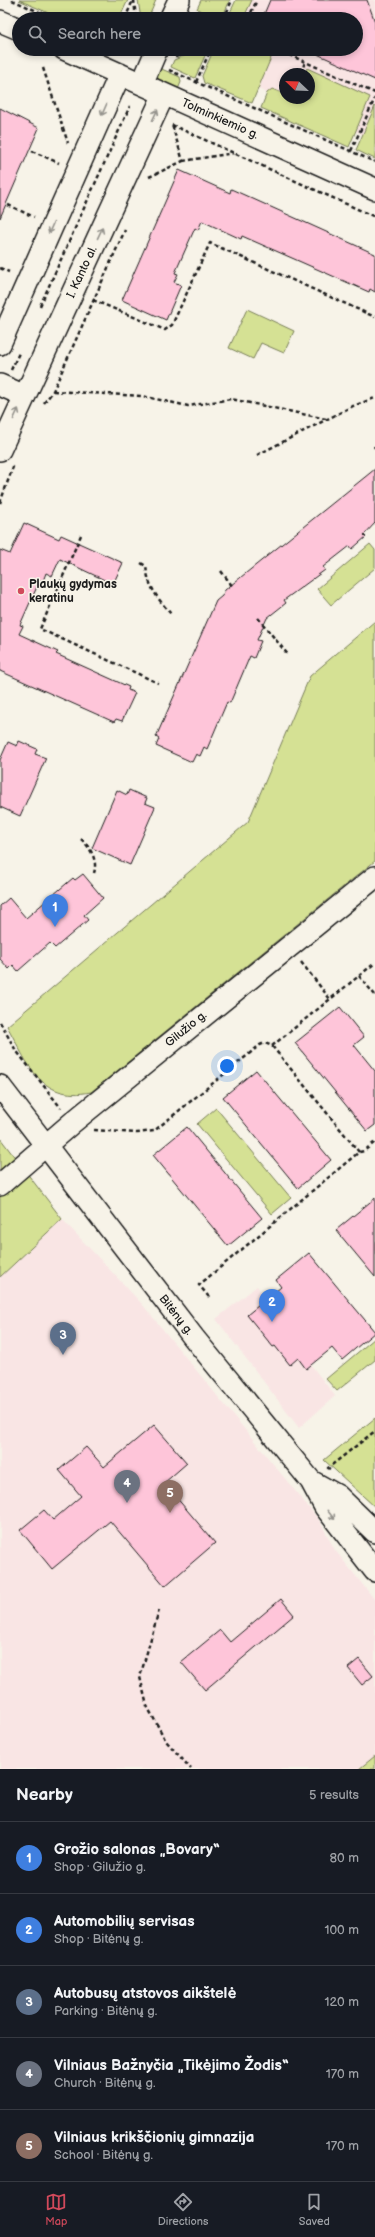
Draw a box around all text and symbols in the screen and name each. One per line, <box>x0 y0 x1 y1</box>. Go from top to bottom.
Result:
search box <box>12 12 363 56</box>
icon: search <box>26 23 48 45</box>
text: Search here <box>58 25 141 44</box>
north arrow <box>279 68 315 104</box>
street label: Tolminkiemio g. <box>179 95 261 143</box>
one-way arrow <box>100 103 107 115</box>
one-way arrow <box>152 109 159 121</box>
one-way arrow <box>47 222 55 234</box>
one-way arrow <box>97 227 104 239</box>
street label: I. Kanto al. <box>63 244 101 300</box>
one-way arrow <box>13 409 20 421</box>
place label: Plaukų gydymas keratinu <box>29 577 117 606</box>
marker: Plaukų gydymas keratinu <box>16 586 26 596</box>
pin: 1 <box>42 894 68 927</box>
street label: Gilužio g. <box>162 1008 210 1050</box>
your location <box>217 1056 237 1076</box>
pin: 2 <box>259 1289 285 1322</box>
street label: Bitėnų g. <box>156 1292 196 1338</box>
pin: 3 <box>50 1322 76 1355</box>
pin: 4 <box>114 1470 140 1503</box>
pin: 5 <box>157 1480 183 1513</box>
one-way arrow <box>326 1509 335 1520</box>
text: Nearby <box>16 1785 73 1805</box>
text: 5 results <box>309 1787 359 1803</box>
text: Grožio salonas „Bovary“ <box>54 1840 220 1859</box>
text: 1 <box>26 1850 32 1866</box>
text: 80 m <box>330 1850 359 1866</box>
text: Shop · Gilužio g. <box>54 1859 146 1875</box>
text: Automobilių servisas <box>54 1912 195 1931</box>
text: 2 <box>25 1922 33 1938</box>
text: 100 m <box>324 1922 359 1938</box>
text: Shop · Bitėnų g. <box>54 1931 143 1947</box>
text: Autobusų atstovos aikštelė <box>54 1984 236 2003</box>
text: 3 <box>25 1994 33 2010</box>
text: 120 m <box>324 1994 359 2010</box>
text: Parking · Bitėnų g. <box>54 2003 157 2019</box>
text: Vilniaus Bažnyčia „Tikėjimo Žodis“ <box>54 2056 289 2075</box>
text: 4 <box>25 2066 33 2082</box>
text: 170 m <box>326 2066 359 2082</box>
text: Church · Bitėnų g. <box>54 2075 156 2091</box>
text: Vilniaus krikščionių gimnazija <box>54 2128 254 2147</box>
text: 5 <box>25 2138 33 2154</box>
text: 170 m <box>326 2138 359 2154</box>
text: School · Bitėnų g. <box>54 2147 153 2163</box>
tab: Map <box>45 2191 67 2228</box>
tab: Directions <box>158 2191 208 2228</box>
tab: Saved <box>299 2191 330 2228</box>

